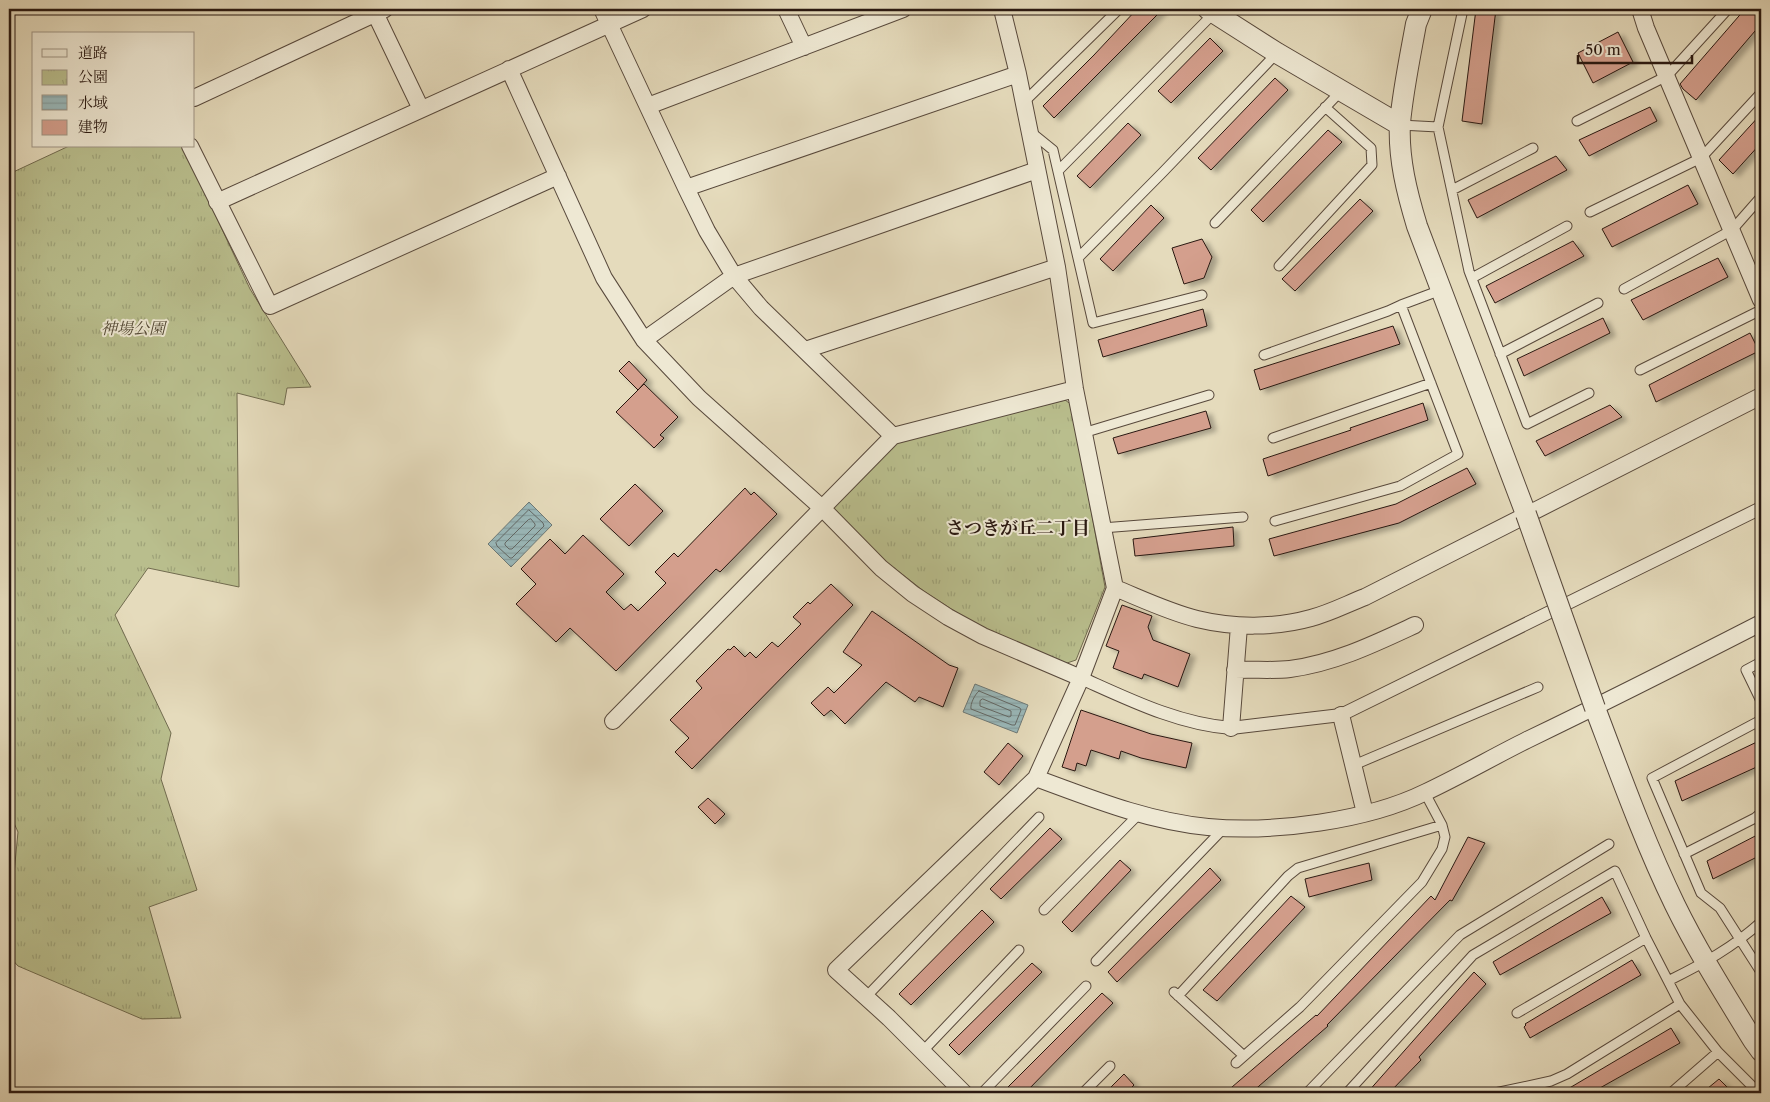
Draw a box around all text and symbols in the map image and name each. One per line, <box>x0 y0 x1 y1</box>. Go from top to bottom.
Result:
legend <box>32 32 195 148</box>
scale bar <box>1578 32 1691 64</box>
text: 50 m <box>1585 40 1621 59</box>
text: 道路 <box>78 43 108 62</box>
text: 公園 <box>78 67 108 86</box>
text: 水域 <box>78 93 108 112</box>
text: 建物 <box>78 117 108 136</box>
park label: 神場公園 <box>101 318 168 338</box>
district label: さつきが丘二丁目 <box>946 517 1090 539</box>

